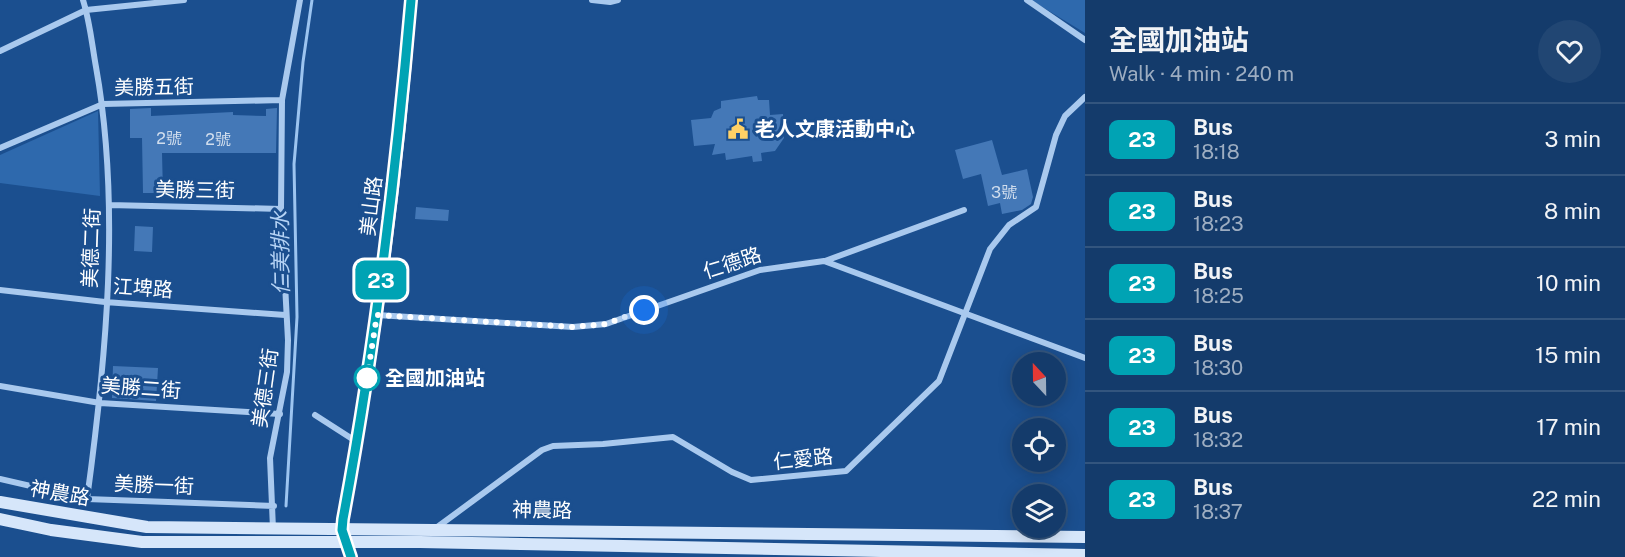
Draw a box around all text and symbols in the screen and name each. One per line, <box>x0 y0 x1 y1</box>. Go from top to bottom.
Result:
button: heart <box>1538 20 1601 83</box>
text: 全國加油站 <box>1109 23 1249 56</box>
text: Walk · 4 min · 240 m <box>1109 62 1294 86</box>
street label: 美勝五街 <box>114 74 194 100</box>
text: Bus <box>1193 114 1233 140</box>
public building icon: 老人文康活動中心 <box>726 117 750 141</box>
place label: 老人文康活動中心 <box>755 117 915 141</box>
text: 3 min <box>1544 126 1601 152</box>
text: 23 <box>1128 127 1156 152</box>
house number: 2號 <box>156 129 182 148</box>
house number: 2號 <box>205 130 231 149</box>
text: 18:18 <box>1193 140 1240 164</box>
street label: 美山路 <box>355 175 387 237</box>
street label: 美勝三街 <box>155 177 235 203</box>
house number: 3號 <box>991 183 1017 202</box>
text: Bus <box>1193 186 1233 212</box>
text: 8 min <box>1544 198 1601 224</box>
text: 23 <box>1128 199 1156 224</box>
street label: 美德二街 <box>78 208 104 288</box>
water label: 仁美排水 <box>267 210 294 295</box>
text: 18:23 <box>1193 212 1244 236</box>
street label: 仁德路 <box>700 242 764 284</box>
text: Bus <box>1193 258 1233 284</box>
line badge: 23 <box>354 260 408 300</box>
text: 23 <box>367 268 395 293</box>
text: 10 min <box>1536 270 1601 296</box>
text: 23 <box>1128 271 1156 296</box>
street label: 江埤路 <box>112 274 174 302</box>
text: 18:25 <box>1193 284 1244 308</box>
your location <box>629 295 659 325</box>
text: Bus <box>1193 330 1233 356</box>
text: 15 min <box>1535 342 1601 368</box>
text: 23 <box>1128 343 1156 368</box>
street label: 美德三街 <box>248 347 282 429</box>
north arrow <box>1012 352 1066 406</box>
map controls <box>1012 352 1066 538</box>
text: 18:30 <box>1193 356 1243 380</box>
marker: 全國加油站 <box>354 365 380 391</box>
place label: 全國加油站 <box>385 366 485 390</box>
street label: 美勝二街 <box>100 373 182 403</box>
text: Bus <box>1193 402 1233 428</box>
text: 17 min <box>1536 414 1601 440</box>
text: 23 <box>1128 415 1156 440</box>
button: locate <box>1012 418 1066 472</box>
text: 18:32 <box>1193 428 1243 452</box>
street label: 仁愛路 <box>772 444 834 474</box>
street label: 美勝一街 <box>114 472 194 498</box>
text: Bus <box>1193 474 1233 500</box>
street label: 神農路 <box>28 476 92 510</box>
button: layers <box>1012 484 1066 538</box>
text: 22 min <box>1532 486 1601 512</box>
text: 23 <box>1128 487 1156 512</box>
street label: 神農路 <box>512 497 572 523</box>
text: 18:37 <box>1193 500 1243 524</box>

